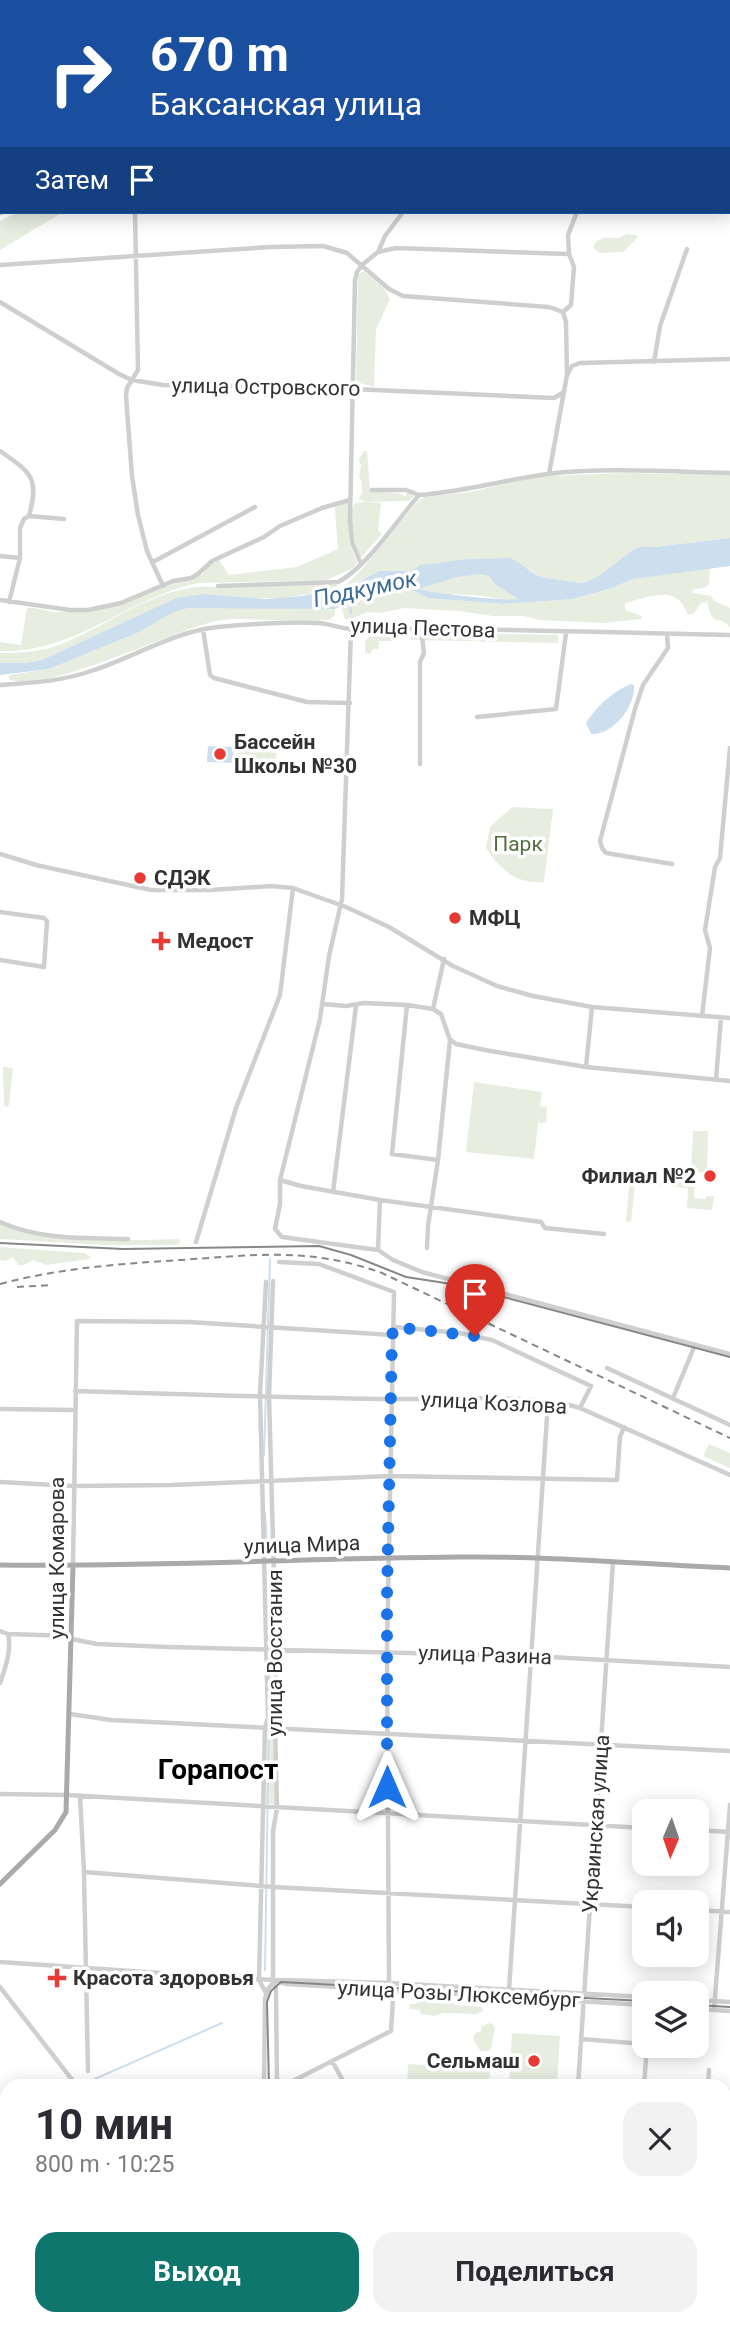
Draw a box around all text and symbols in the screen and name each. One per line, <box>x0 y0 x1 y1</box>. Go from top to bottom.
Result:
text: 670 m <box>150 26 289 83</box>
icon: right <box>35 28 126 119</box>
text: Баксанская улица <box>150 85 422 123</box>
icon: arrive <box>123 161 161 199</box>
text: Затем <box>35 165 109 195</box>
street label: улица Островского <box>171 373 361 401</box>
water label: Подкумок <box>311 565 420 613</box>
street label: улица Пестова <box>350 613 496 643</box>
place label: Бассейн Школы №30 <box>234 730 357 778</box>
marker: Бассейн Школы №30 <box>212 746 228 762</box>
park label: Парк <box>493 832 543 856</box>
place label: СДЭК <box>154 866 211 890</box>
marker: СДЭК <box>132 870 148 886</box>
place label: МФЦ <box>469 906 521 930</box>
marker: МФЦ <box>447 910 463 926</box>
place label: Медост <box>177 929 254 953</box>
marker: Медост <box>151 931 171 951</box>
place label: Филиал №2 <box>581 1164 696 1188</box>
marker: Филиал №2 <box>702 1168 718 1184</box>
pin <box>445 1264 505 1336</box>
icon: arrive <box>456 1275 494 1313</box>
street label: улица Козлова <box>420 1387 568 1419</box>
street label: улица Комарова <box>45 1477 69 1639</box>
street label: улица Мира <box>243 1531 361 1559</box>
street label: улица Восстания <box>263 1569 287 1737</box>
street label: улица Разина <box>418 1641 552 1669</box>
street label: Украинская улица <box>578 1734 614 1914</box>
position arrow <box>350 1750 424 1824</box>
district label: Горапост <box>158 1753 278 1786</box>
north arrow <box>632 1799 709 1876</box>
map controls <box>632 1799 709 2058</box>
button: sound <box>632 1890 709 1967</box>
place label: Красота здоровья <box>73 1966 254 1990</box>
marker: Красота здоровья <box>47 1968 67 1988</box>
street label: улица Розы Люксембург <box>337 1976 581 2012</box>
button: layers <box>632 1981 709 2058</box>
place label: Сельмаш <box>427 2049 520 2073</box>
marker: Сельмаш <box>526 2053 542 2069</box>
text: 10 мин <box>35 2100 173 2149</box>
button: close <box>623 2102 697 2176</box>
text: 800 m · 10:25 <box>35 2151 174 2178</box>
button: Выход <box>35 2232 359 2312</box>
button: Поделиться <box>373 2232 697 2312</box>

